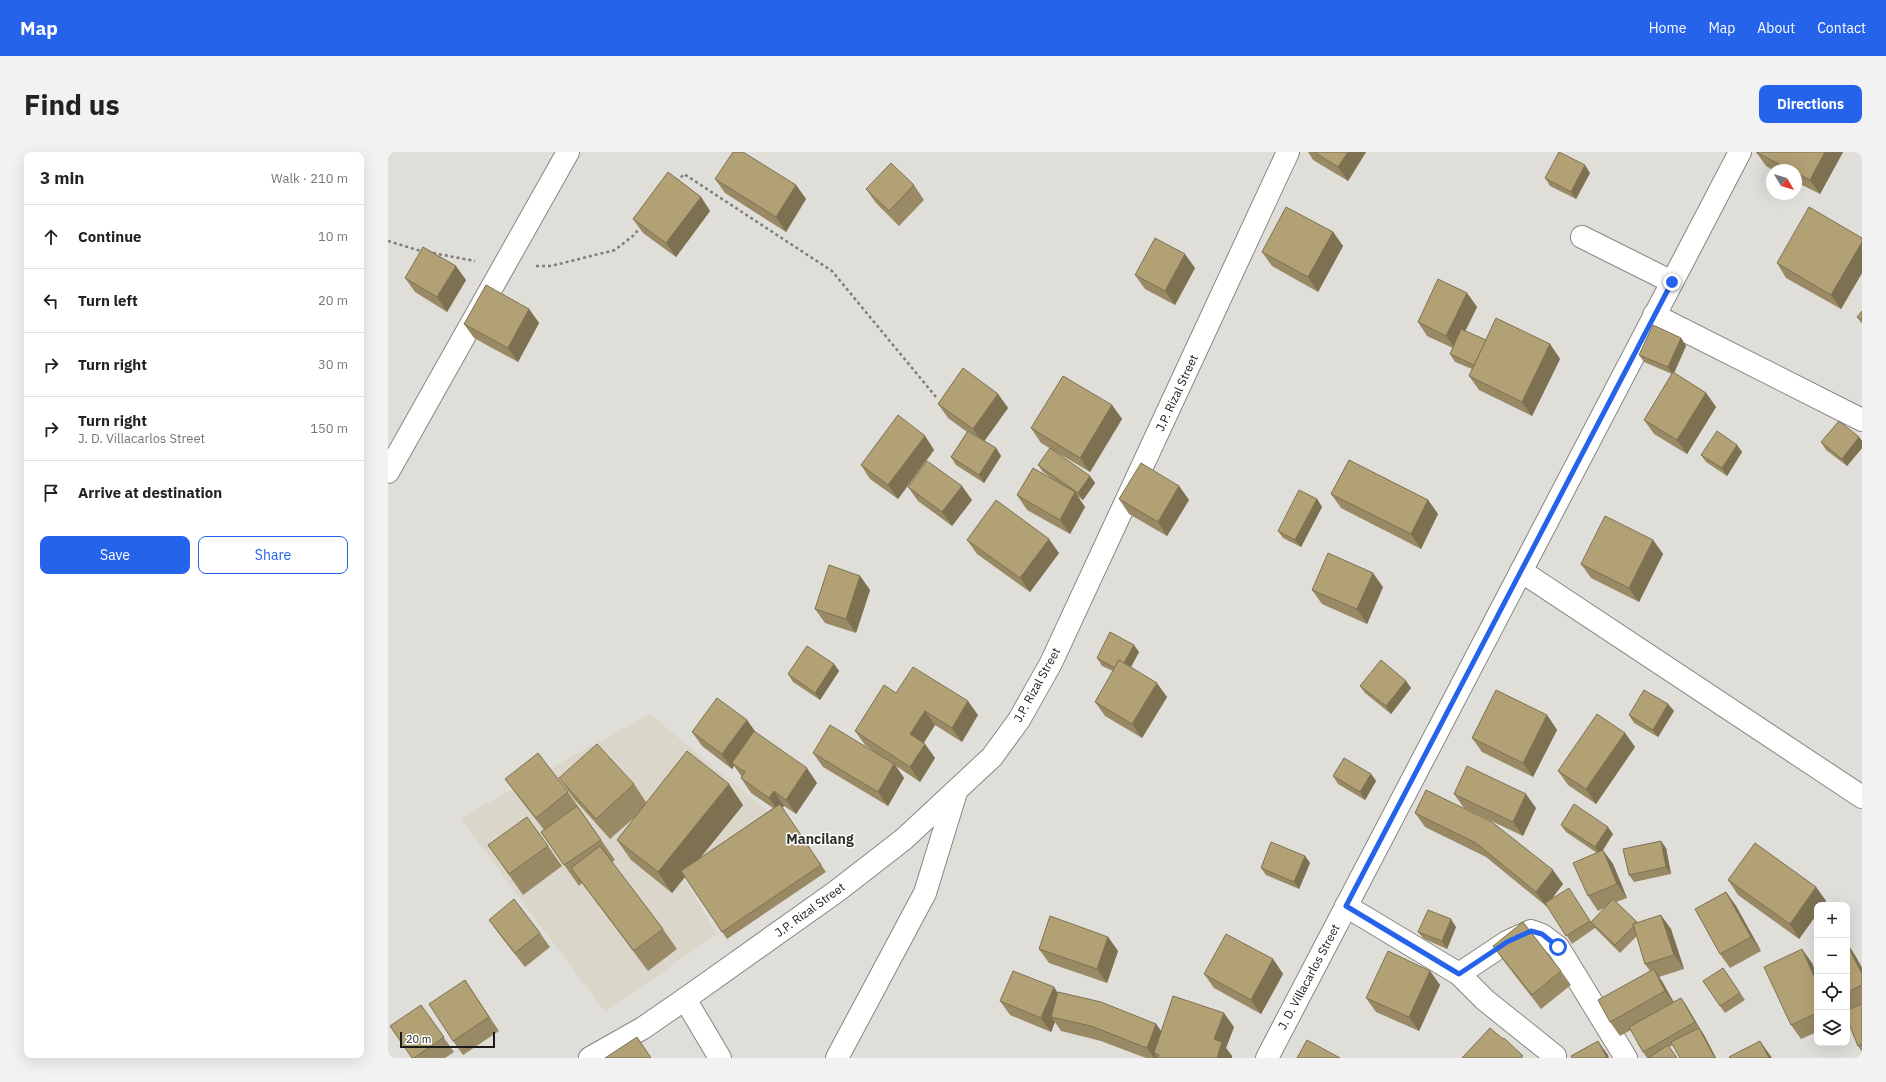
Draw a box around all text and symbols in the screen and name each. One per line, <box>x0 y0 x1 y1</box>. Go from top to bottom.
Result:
text: Map <box>20 16 58 40</box>
text: Home <box>1649 19 1686 37</box>
text: Map <box>1708 19 1735 37</box>
text: About <box>1757 19 1795 37</box>
text: Contact <box>1817 19 1866 37</box>
button: Directions <box>1759 85 1862 123</box>
text: Find us <box>24 86 120 123</box>
north arrow <box>1766 164 1802 200</box>
text: 3 min <box>40 167 84 189</box>
text: Walk · 210 m <box>271 170 348 187</box>
icon: ahead <box>40 226 62 248</box>
text: Continue <box>78 227 142 246</box>
text: 10 m <box>318 228 348 245</box>
route end <box>1663 273 1681 291</box>
icon: left <box>40 290 62 312</box>
text: Turn left <box>78 291 138 310</box>
text: 20 m <box>318 292 348 309</box>
street label: J.P. Rizal Street <box>1152 352 1201 434</box>
icon: right <box>40 354 62 376</box>
text: Turn right <box>78 355 147 374</box>
text: 30 m <box>318 356 348 373</box>
text: Turn right <box>78 411 147 430</box>
icon: right <box>40 418 62 440</box>
text: 150 m <box>310 420 348 437</box>
text: J. D. Villacarlos Street <box>78 430 205 447</box>
icon: arrive <box>40 482 62 504</box>
text: Arrive at destination <box>78 483 222 502</box>
button: Save <box>40 536 190 574</box>
button: Share <box>198 536 348 574</box>
street label: J.P. Rizal Street <box>1010 645 1063 725</box>
district label: Mancilang <box>786 830 854 848</box>
street label: J.P. Rizal Street <box>772 879 848 940</box>
map controls <box>1814 902 1850 1046</box>
button: + <box>1814 902 1850 938</box>
street label: J. D. Villacarlos Street <box>1274 921 1343 1032</box>
route start <box>1549 938 1567 956</box>
button: − <box>1814 938 1850 974</box>
button: locate <box>1814 974 1850 1010</box>
button: layers <box>1814 1010 1850 1046</box>
scale bar <box>400 1030 495 1049</box>
text: 20 m <box>406 1032 431 1046</box>

